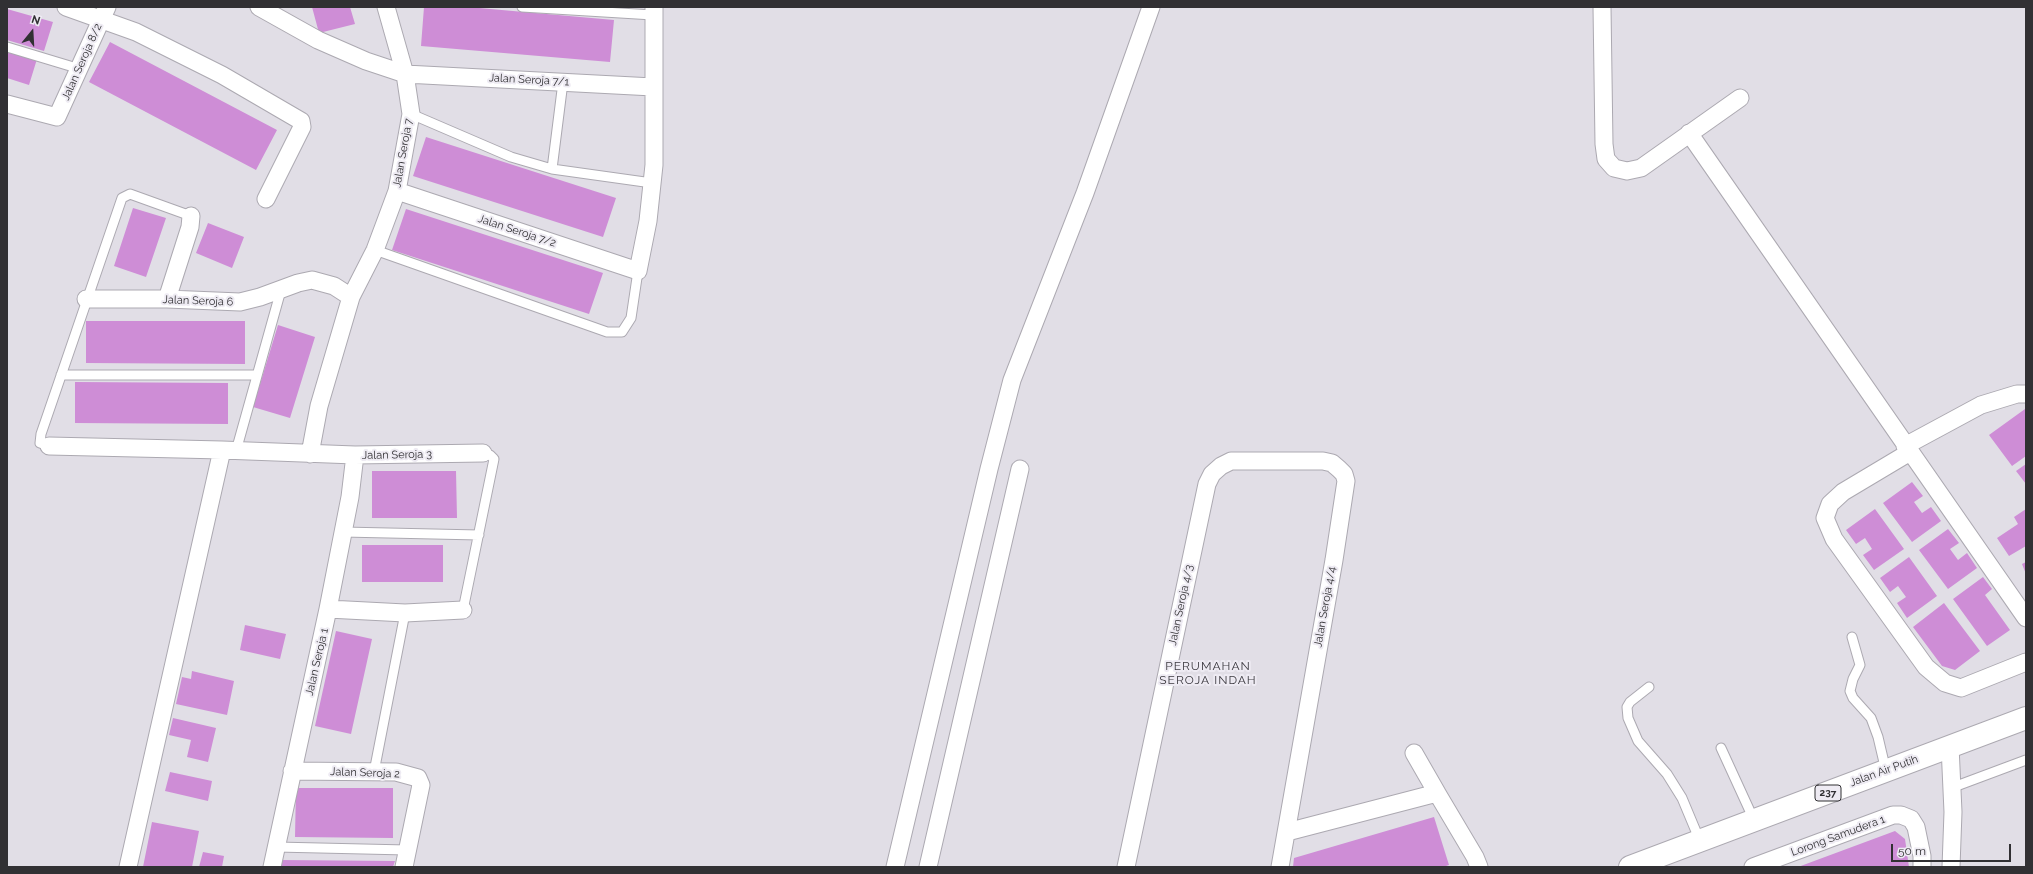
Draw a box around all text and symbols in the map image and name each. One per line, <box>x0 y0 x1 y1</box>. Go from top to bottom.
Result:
north arrow <box>12 12 52 52</box>
text: N <box>30 13 42 28</box>
street label: Jalan Seroja 8/2 <box>59 22 105 102</box>
street label: Jalan Seroja 7/1 <box>489 71 569 89</box>
street label: Jalan Seroja 7 <box>390 117 416 189</box>
street label: Jalan Seroja 7/2 <box>476 212 558 250</box>
street label: Jalan Seroja 6 <box>162 293 234 309</box>
street label: Jalan Seroja 3 <box>362 448 432 462</box>
street label: Jalan Seroja 4/3 <box>1166 563 1196 647</box>
street label: Jalan Seroja 4/4 <box>1311 566 1339 648</box>
street label: Jalan Seroja 1 <box>303 627 331 697</box>
district label: PERUMAHAN SEROJA INDAH <box>1159 659 1257 687</box>
street label: Jalan Air Putih <box>1848 753 1920 789</box>
street label: Jalan Seroja 2 <box>330 765 400 781</box>
road number: 237 <box>1815 785 1841 801</box>
street label: Lorong Samudera 1 <box>1789 813 1887 859</box>
scale bar <box>1893 836 2013 862</box>
text: 50 m <box>1898 844 1926 858</box>

